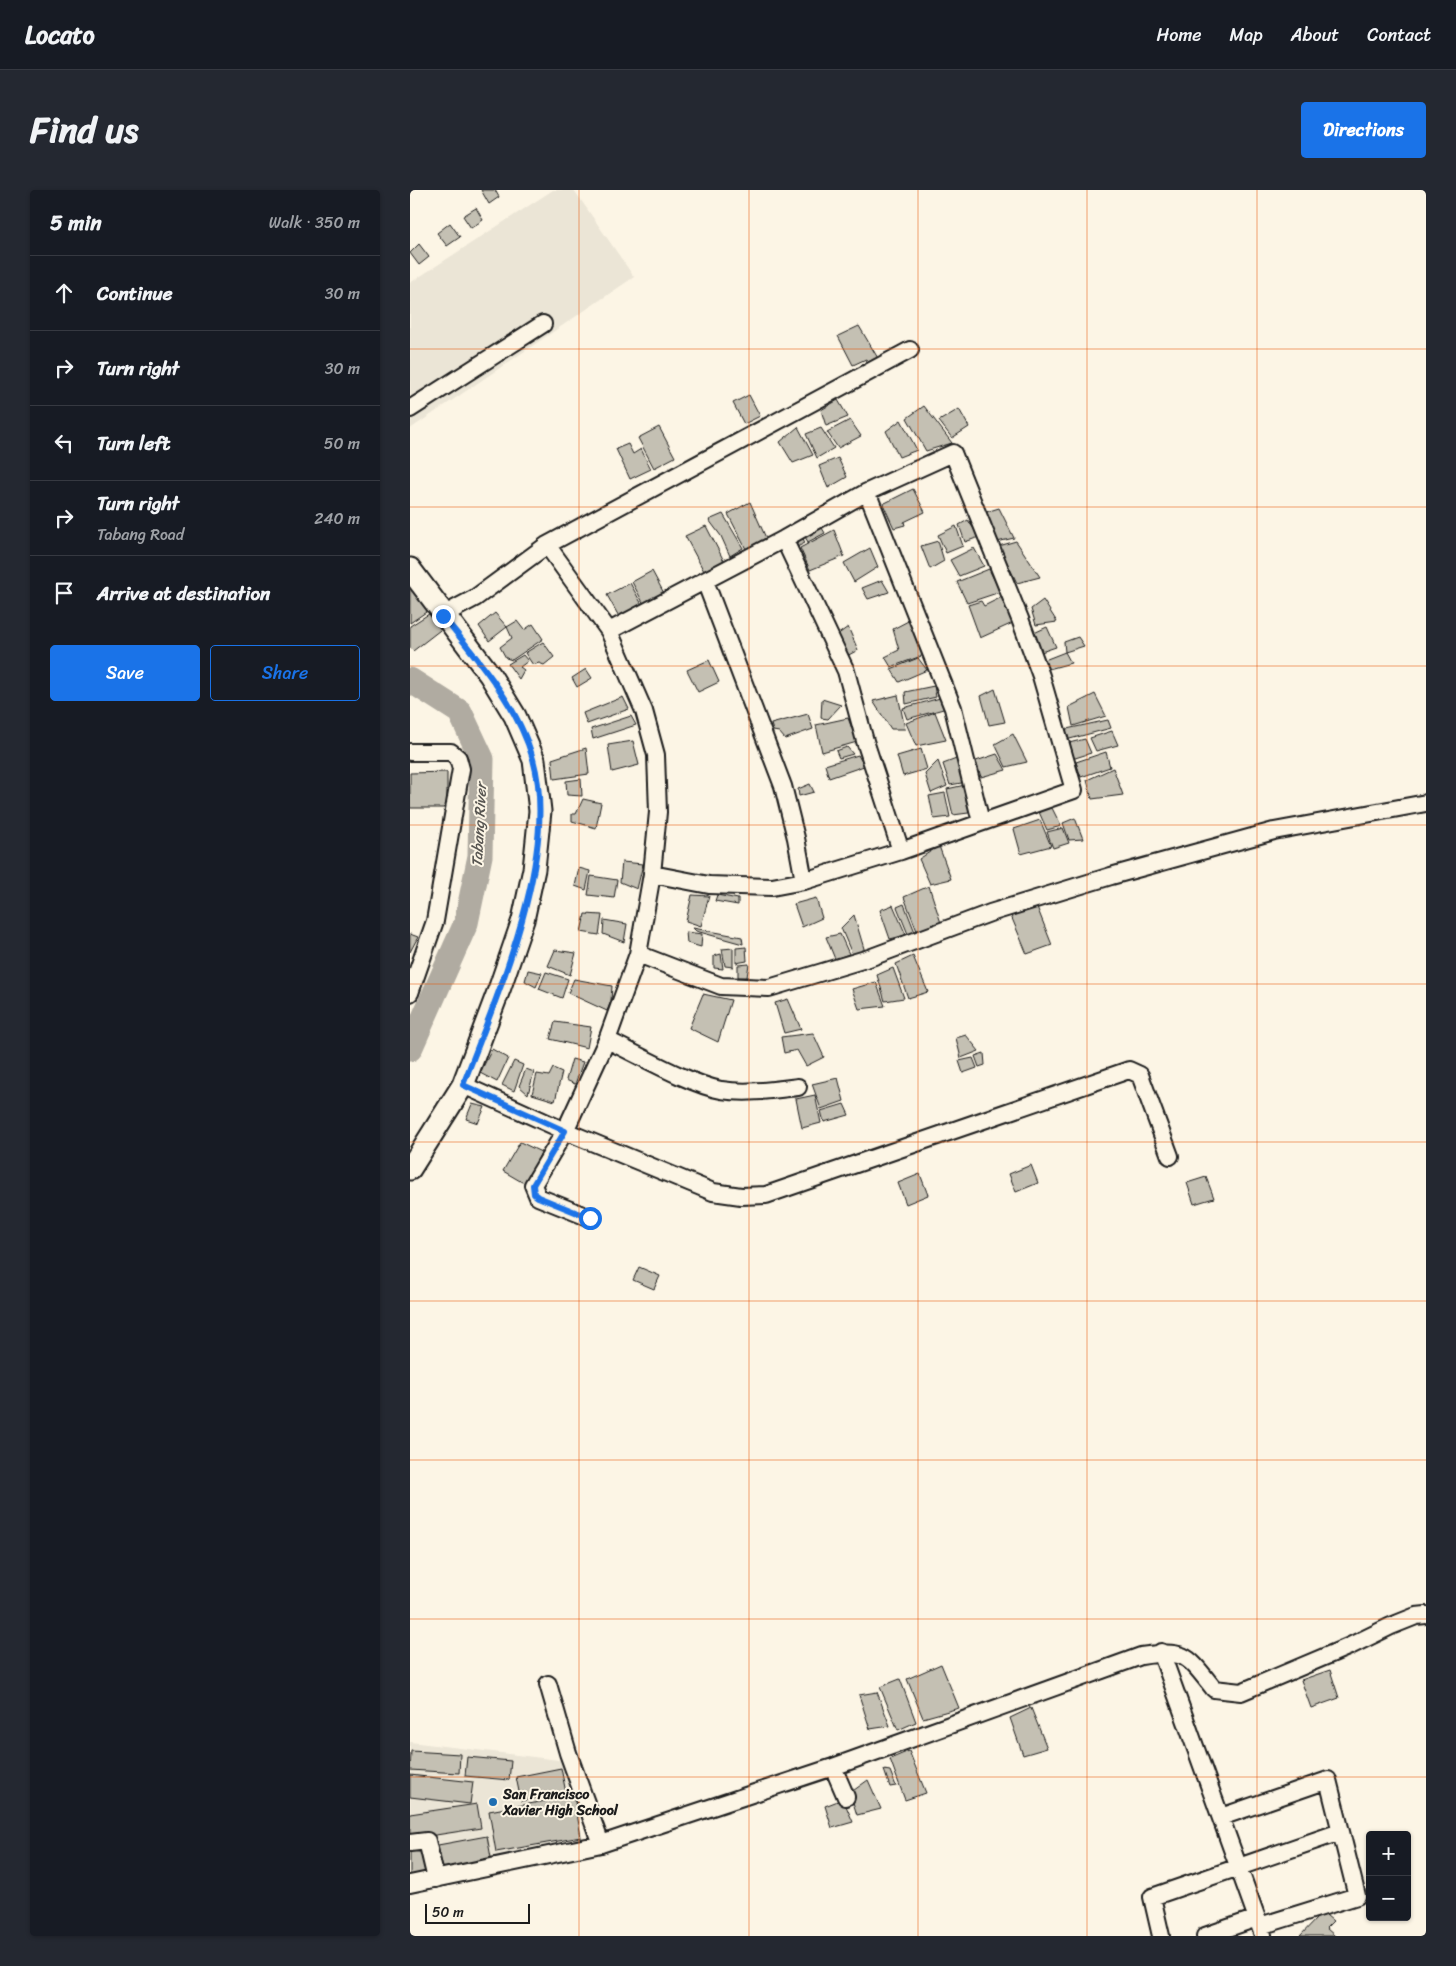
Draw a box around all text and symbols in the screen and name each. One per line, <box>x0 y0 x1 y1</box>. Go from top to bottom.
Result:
text: Locato <box>25 14 95 56</box>
text: Home <box>1157 19 1202 51</box>
text: Map <box>1230 19 1263 51</box>
text: About <box>1291 19 1339 51</box>
text: Contact <box>1367 19 1431 51</box>
text: Find us <box>30 99 138 161</box>
button: Directions <box>1301 102 1426 158</box>
text: 5 min <box>50 204 102 242</box>
text: Walk · 350 m <box>269 208 360 237</box>
text: Continue <box>97 277 173 310</box>
icon: ahead <box>50 279 78 307</box>
text: 30 m <box>325 279 360 308</box>
text: Turn right <box>97 352 179 385</box>
icon: right <box>50 354 78 382</box>
text: 30 m <box>325 354 360 383</box>
text: Turn left <box>97 427 170 460</box>
icon: left <box>50 429 78 457</box>
text: 50 m <box>324 429 360 458</box>
text: Turn right <box>97 487 179 520</box>
icon: right <box>50 504 78 532</box>
text: 240 m <box>314 504 360 533</box>
text: Tabang Road <box>97 520 184 549</box>
text: Arrive at destination <box>97 577 270 610</box>
icon: arrive <box>50 579 78 607</box>
route end <box>432 605 455 628</box>
button: Save <box>50 645 200 701</box>
button: Share <box>210 645 360 701</box>
water label: Tabang River <box>464 780 494 868</box>
route start <box>579 1207 602 1230</box>
place label: San Francisco Xavier High School <box>502 1782 619 1823</box>
marker: San Francisco Xavier High School <box>487 1796 499 1808</box>
map controls <box>1366 1831 1411 1921</box>
button: + <box>1366 1831 1411 1876</box>
button: − <box>1366 1876 1411 1921</box>
text: 50 m <box>432 1900 464 1925</box>
scale bar <box>425 1901 530 1924</box>

